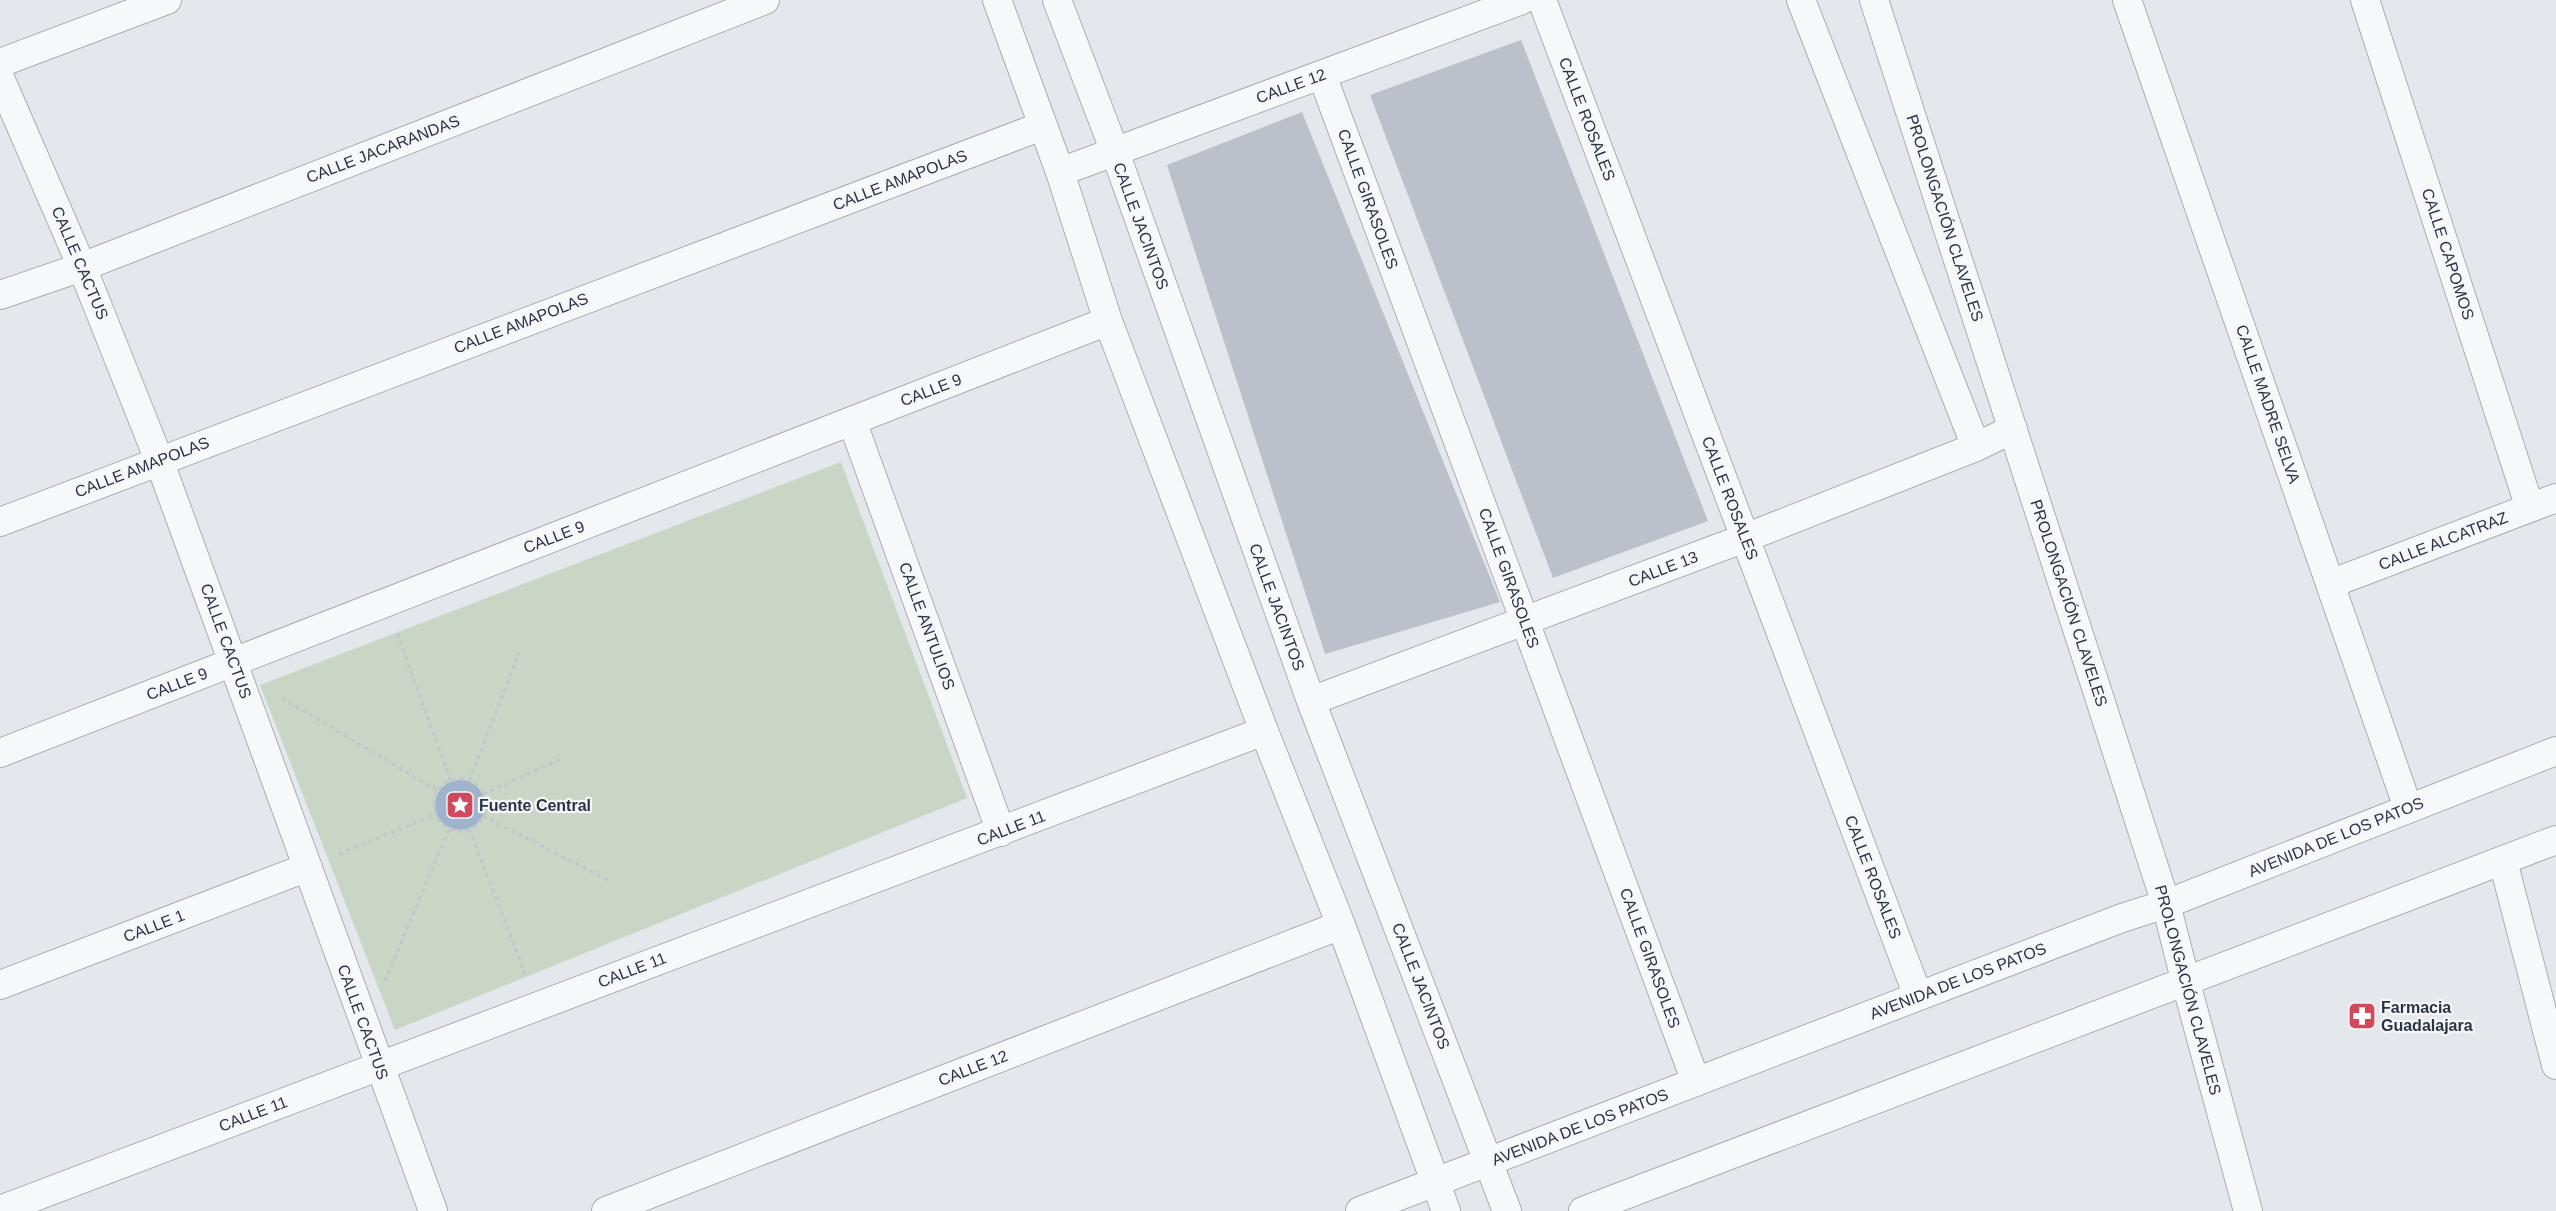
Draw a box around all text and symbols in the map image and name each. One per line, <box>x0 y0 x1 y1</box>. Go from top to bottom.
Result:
street label: CALLE ROSALES <box>1556 55 1618 183</box>
street label: CALLE 12 <box>1254 66 1328 106</box>
street label: CALLE JACARANDAS <box>304 112 462 186</box>
street label: PROLONGACIÓN CLAVELES <box>1903 112 1988 324</box>
street label: CALLE GIRASOLES <box>1335 127 1401 271</box>
street label: CALLE AMAPOLAS <box>831 147 969 213</box>
street label: CALLE JACINTOS <box>1110 160 1172 292</box>
street label: CALLE CAPOMOS <box>2419 186 2477 322</box>
street label: CALLE CACTUS <box>49 204 111 322</box>
street label: CALLE AMAPOLAS <box>452 290 590 356</box>
street label: CALLE MADRE SELVA <box>2233 322 2303 486</box>
street label: CALLE 9 <box>898 371 964 409</box>
street label: CALLE AMAPOLAS <box>73 434 211 500</box>
street label: CALLE ROSALES <box>1699 434 1761 562</box>
street label: PROLONGACIÓN CLAVELES <box>2027 497 2112 709</box>
street label: CALLE GIRASOLES <box>1476 506 1542 650</box>
street label: CALLE ALCATRAZ <box>2376 508 2510 573</box>
street label: CALLE 9 <box>521 518 587 556</box>
street label: CALLE JACINTOS <box>1246 541 1308 673</box>
street label: CALLE 13 <box>1626 548 1700 590</box>
street label: CALLE ANTULIOS <box>896 560 958 692</box>
street label: CALLE CACTUS <box>197 581 255 701</box>
street label: CALLE 9 <box>144 665 210 703</box>
place icon: Fuente Central <box>445 790 475 820</box>
street label: AVENIDA DE LOS PATOS <box>2246 794 2426 880</box>
place label: Fuente Central <box>479 797 591 814</box>
street label: CALLE 11 <box>974 807 1048 849</box>
street label: CALLE ROSALES <box>1842 813 1904 941</box>
street label: PROLONGACIÓN CLAVELES <box>2152 883 2225 1097</box>
street label: CALLE GIRASOLES <box>1617 886 1683 1030</box>
street label: CALLE 1 <box>121 907 187 945</box>
street label: CALLE JACINTOS <box>1389 920 1453 1052</box>
street label: AVENIDA DE LOS PATOS <box>1868 939 2048 1023</box>
street label: CALLE 11 <box>595 949 669 991</box>
street label: CALLE CACTUS <box>334 962 392 1082</box>
place label: Farmacia Guadalajara <box>2381 999 2473 1034</box>
pharmacy icon: Farmacia Guadalajara <box>2347 1001 2377 1031</box>
street label: CALLE 12 <box>936 1047 1010 1089</box>
street label: AVENIDA DE LOS PATOS <box>1490 1085 1670 1169</box>
street label: CALLE 11 <box>216 1093 290 1135</box>

